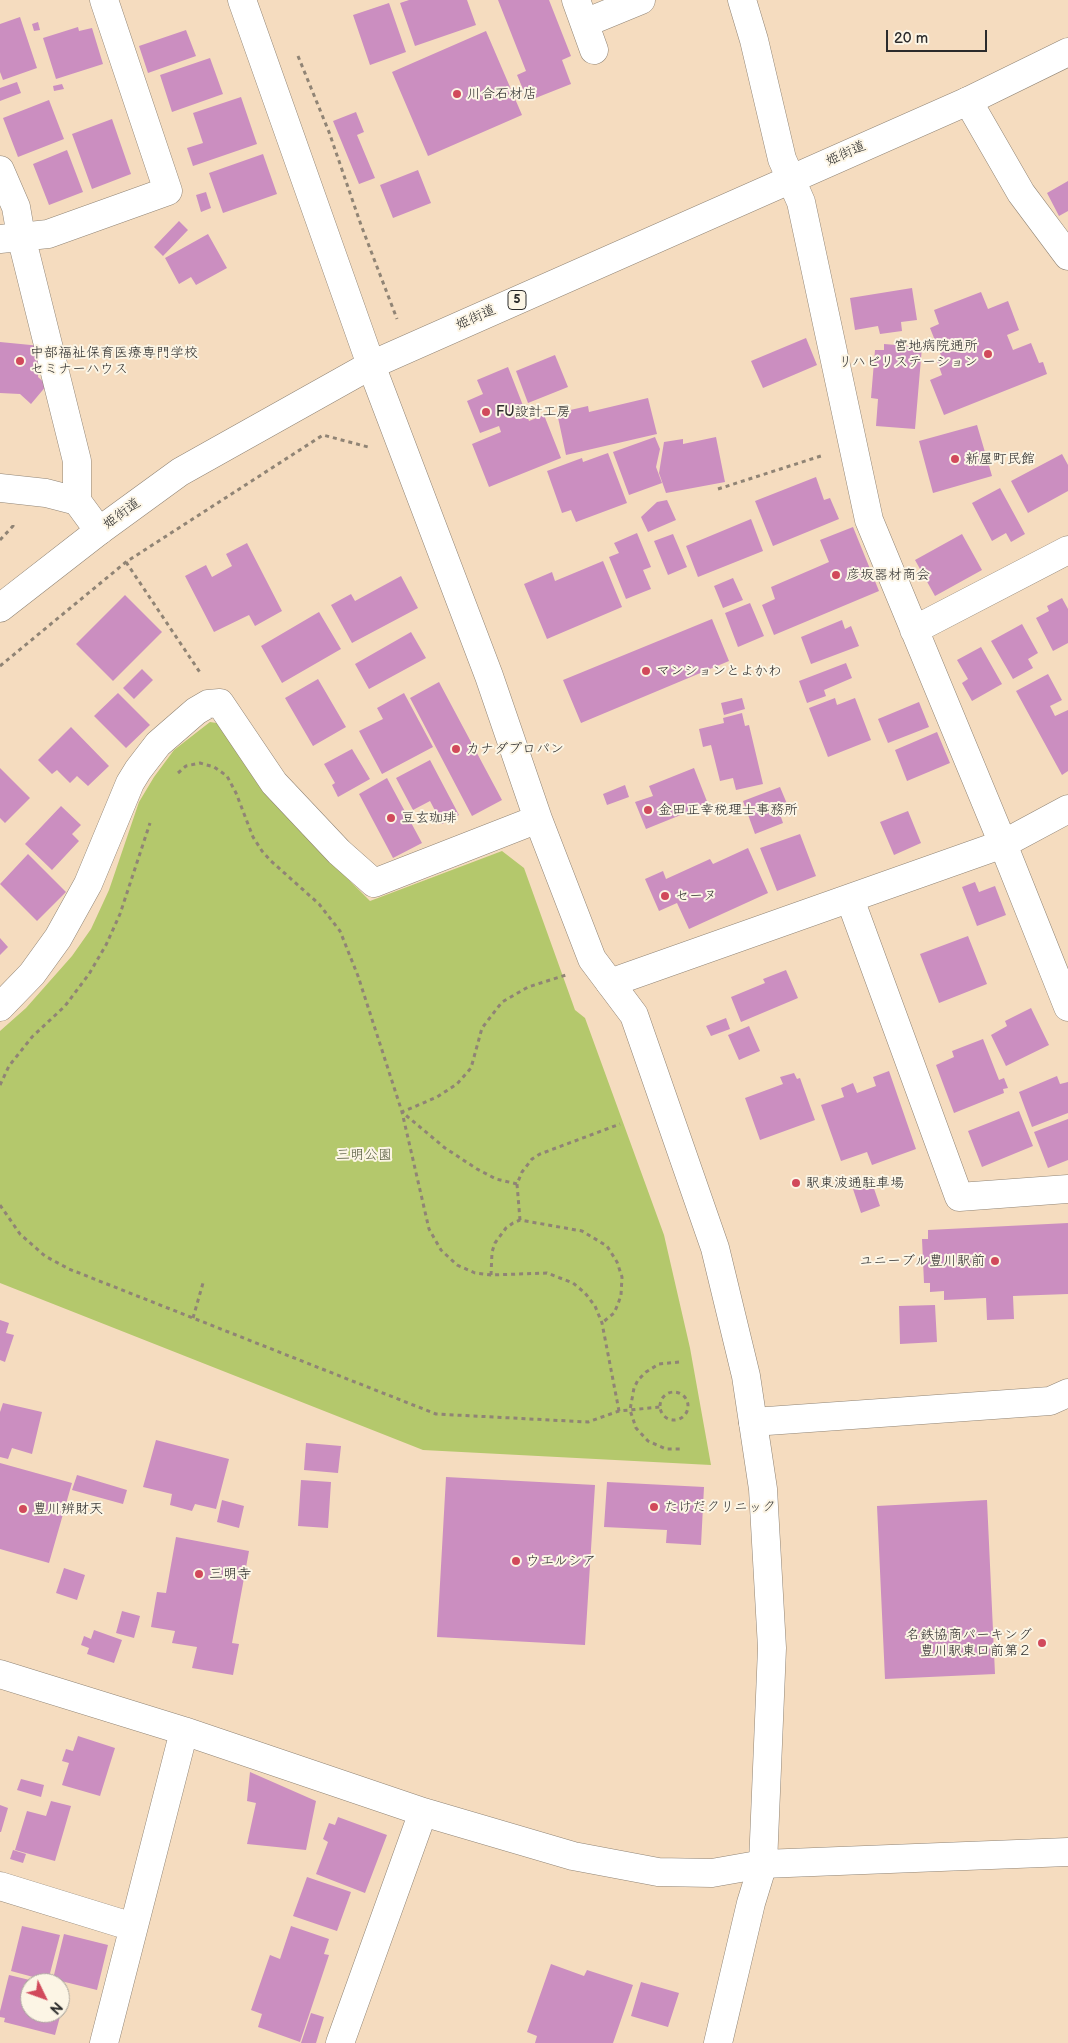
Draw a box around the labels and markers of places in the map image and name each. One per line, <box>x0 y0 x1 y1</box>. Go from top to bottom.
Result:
place label: 川合石材店 <box>467 86 537 102</box>
marker: 川合石材店 <box>451 88 463 100</box>
place label: 宮地病院通所 リハビリステーション <box>838 338 978 371</box>
place label: 中部福祉保育医療専門学校 セミナーハウス <box>30 345 198 378</box>
marker: 宮地病院通所 リハビリステーション <box>982 348 994 360</box>
marker: 中部福祉保育医療専門学校 セミナーハウス <box>14 355 26 367</box>
place label: FU設計工房 <box>496 404 571 420</box>
marker: FU設計工房 <box>480 406 492 418</box>
place label: 新屋町民館 <box>965 451 1035 467</box>
marker: 新屋町民館 <box>949 453 961 465</box>
place label: 彦坂器材商会 <box>846 567 930 583</box>
marker: 彦坂器材商会 <box>830 569 842 581</box>
place label: マンションとよかわ <box>656 663 782 679</box>
marker: マンションとよかわ <box>640 665 652 677</box>
place label: カナダプロパン <box>466 741 564 757</box>
marker: カナダプロパン <box>450 743 462 755</box>
place label: 金田正幸税理士事務所 <box>658 802 798 818</box>
marker: 金田正幸税理士事務所 <box>642 804 654 816</box>
place label: 豆玄珈琲 <box>401 810 457 826</box>
marker: 豆玄珈琲 <box>385 812 397 824</box>
place label: セーヌ <box>675 888 717 904</box>
marker: セーヌ <box>659 890 671 902</box>
place label: 駅東波通駐車場 <box>806 1175 904 1191</box>
marker: 駅東波通駐車場 <box>790 1177 802 1189</box>
place label: ユニーブル豊川駅前 <box>859 1253 985 1269</box>
marker: ユニーブル豊川駅前 <box>989 1255 1001 1267</box>
place label: たけだクリニック <box>664 1499 776 1515</box>
place label: 豊川辨財天 <box>33 1501 103 1517</box>
marker: たけだクリニック <box>648 1501 660 1513</box>
marker: 豊川辨財天 <box>17 1503 29 1515</box>
place label: ウエルシア <box>526 1553 596 1569</box>
marker: ウエルシア <box>510 1555 522 1567</box>
place label: 三明寺 <box>209 1566 251 1582</box>
marker: 三明寺 <box>193 1568 205 1580</box>
place label: 名鉄協商パーキング 豊川駅東口前第２ <box>906 1627 1032 1660</box>
marker: 名鉄協商パーキング 豊川駅東口前第２ <box>1036 1637 1048 1649</box>

